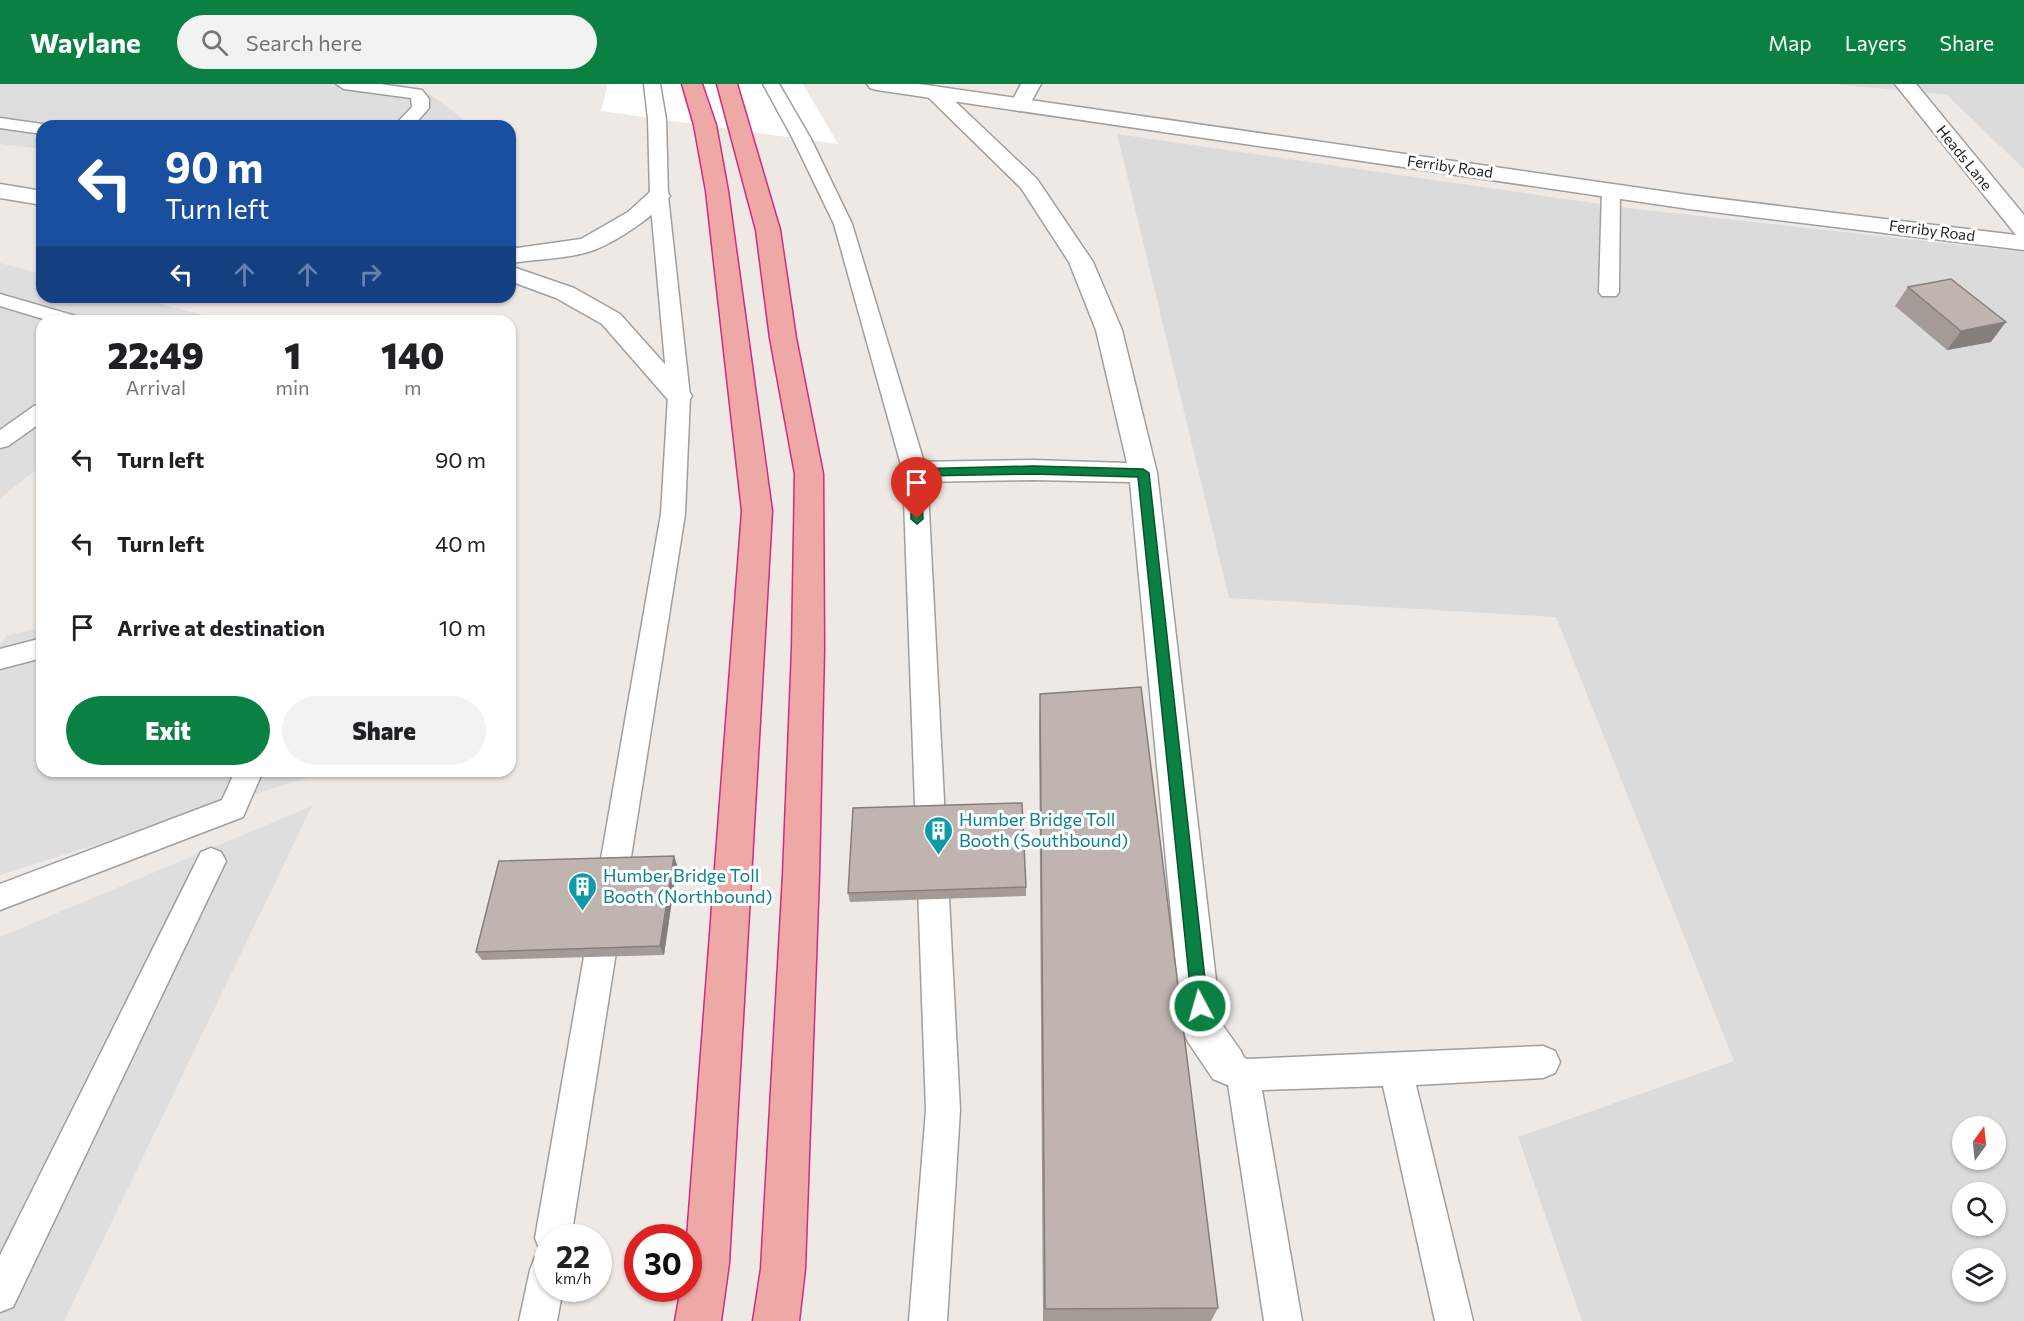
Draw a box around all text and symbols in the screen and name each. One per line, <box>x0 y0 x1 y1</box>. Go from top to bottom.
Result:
search box <box>177 15 597 69</box>
text: Waylane <box>30 25 141 59</box>
icon: search <box>198 26 231 59</box>
text: Search here <box>246 29 362 56</box>
text: Map <box>1768 30 1812 55</box>
text: Layers <box>1845 30 1907 55</box>
text: Share <box>1940 30 1994 55</box>
street label: Heads Lane <box>1933 121 1996 194</box>
text: 90 m <box>165 140 264 192</box>
icon: left <box>66 144 144 222</box>
street label: Ferriby Road <box>1406 151 1494 181</box>
text: Turn left <box>165 192 269 225</box>
street label: Ferriby Road <box>1888 216 1976 244</box>
icon: left <box>165 258 198 291</box>
icon: ahead <box>228 258 261 291</box>
icon: ahead <box>291 258 324 291</box>
icon: right <box>354 258 387 291</box>
text: 22:49 <box>108 332 204 376</box>
text: 1 <box>284 332 301 376</box>
text: 140 <box>381 332 444 376</box>
text: Arrival <box>125 375 186 399</box>
text: min <box>276 375 310 399</box>
text: m <box>404 375 422 399</box>
icon: left <box>66 443 99 476</box>
text: Turn left <box>117 446 204 473</box>
text: 90 m <box>435 446 486 473</box>
pin <box>891 457 942 519</box>
icon: arrive <box>900 466 933 499</box>
icon: left <box>66 527 99 560</box>
text: Turn left <box>117 530 204 557</box>
text: 40 m <box>435 530 486 557</box>
icon: arrive <box>66 611 99 644</box>
text: Arrive at destination <box>117 614 325 641</box>
text: 10 m <box>439 614 486 641</box>
button: Exit <box>66 696 270 765</box>
button: Share <box>282 696 486 765</box>
place label: Humber Bridge Toll Booth (Southbound) <box>959 808 1128 851</box>
building icon: Humber Bridge Toll Booth (Southbound) <box>922 814 954 856</box>
place label: Humber Bridge Toll Booth (Northbound) <box>603 864 772 907</box>
building icon: Humber Bridge Toll Booth (Northbound) <box>566 870 598 912</box>
position arrow <box>1168 974 1232 1038</box>
north arrow <box>1952 1116 2006 1170</box>
map controls <box>1952 1116 2006 1302</box>
button: search <box>1952 1182 2006 1236</box>
speed limit sign: 30 <box>624 1224 702 1302</box>
text: 22 <box>556 1237 590 1274</box>
button: layers <box>1952 1248 2006 1302</box>
text: km/h <box>555 1269 591 1287</box>

